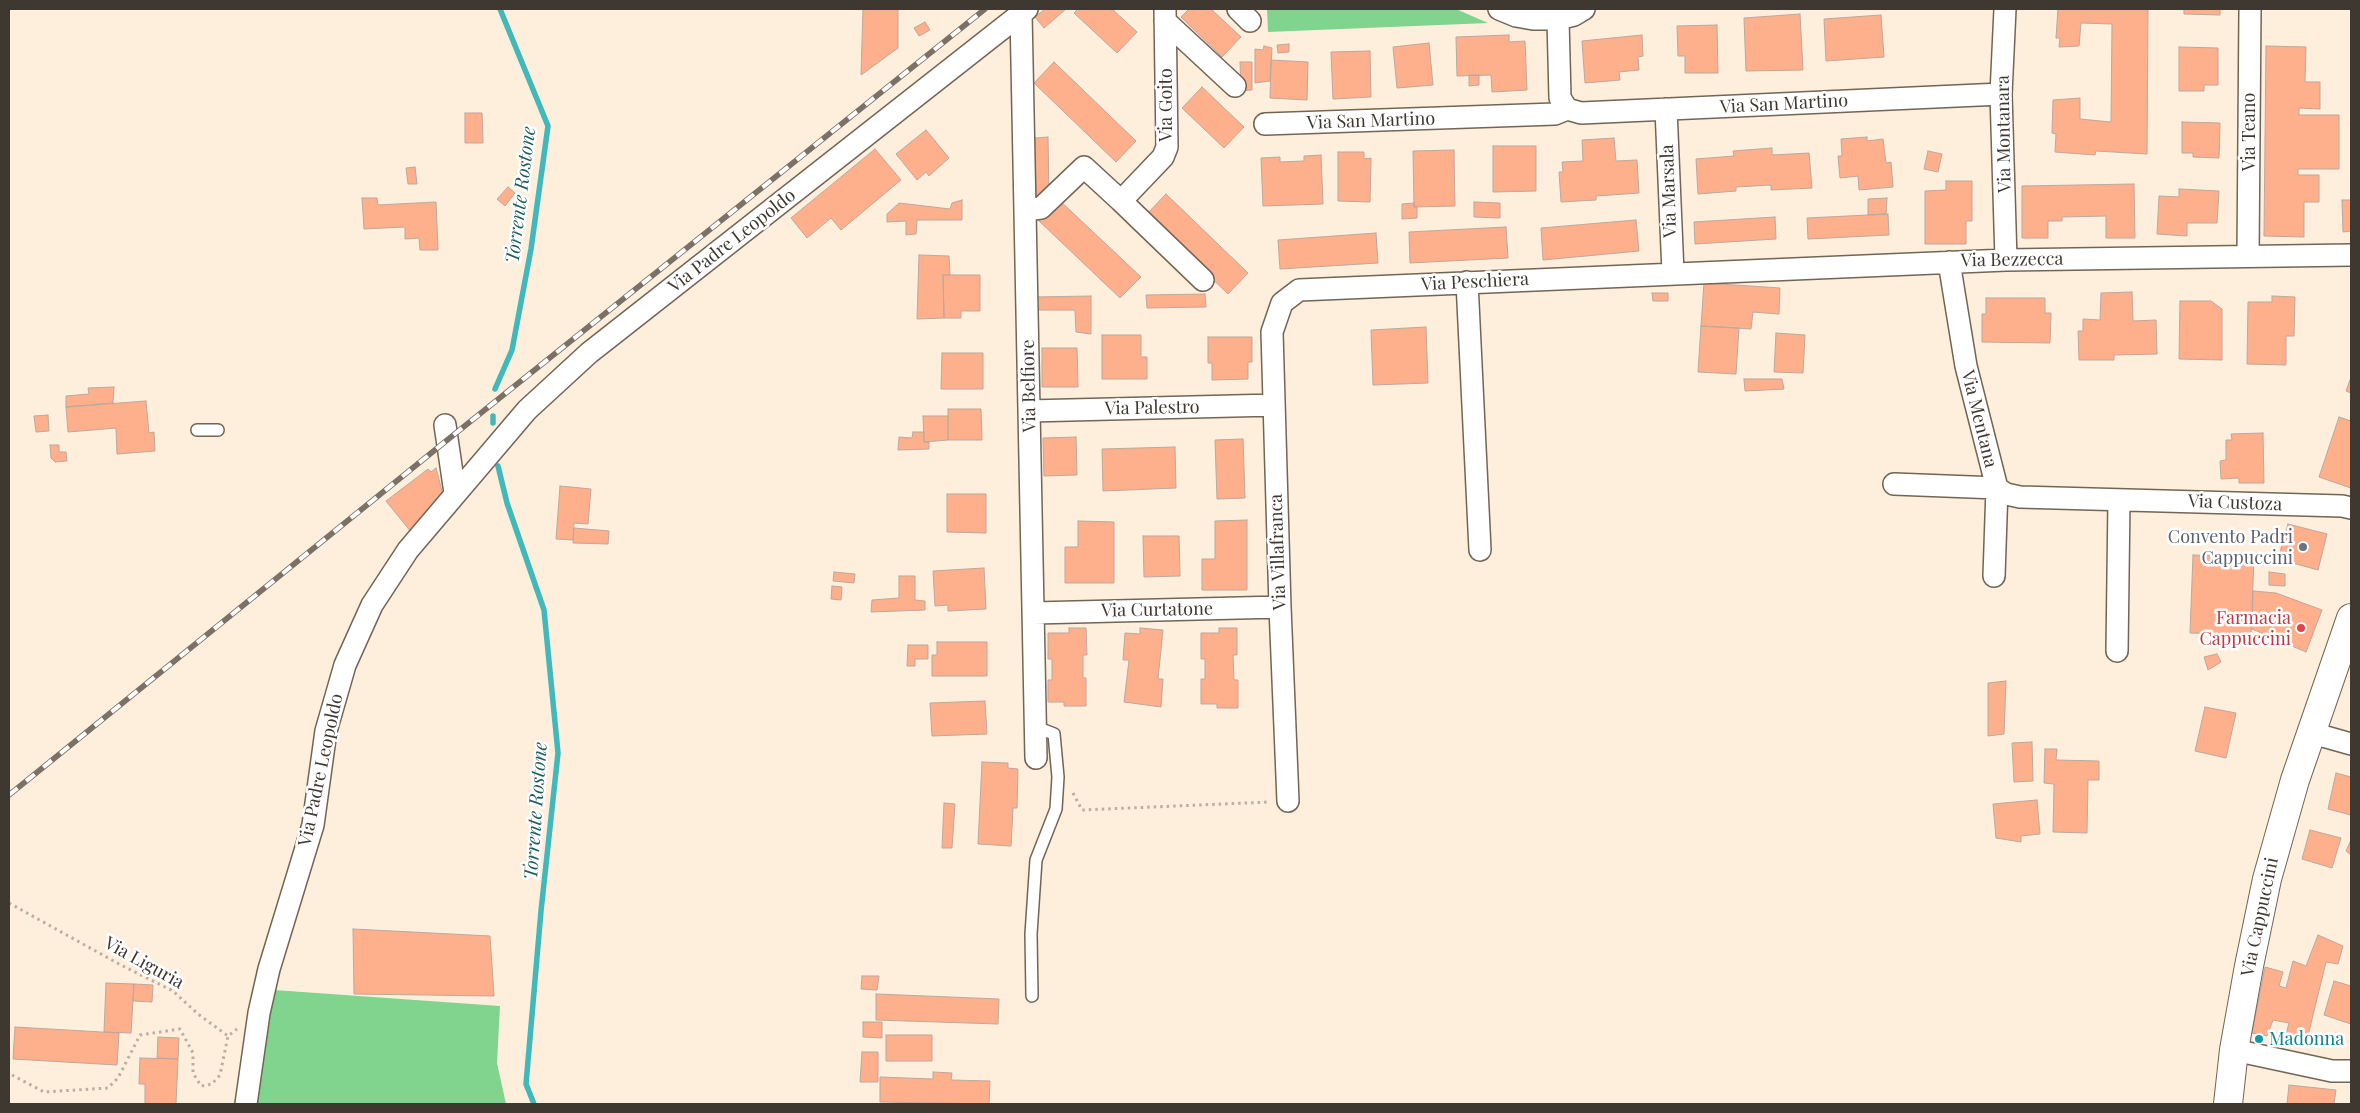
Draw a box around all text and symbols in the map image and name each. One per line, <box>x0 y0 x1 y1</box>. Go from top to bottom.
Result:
street label: Via Goito <box>1155 68 1177 142</box>
street label: Via Montanara <box>1992 75 2016 193</box>
street label: Via San Martino <box>1719 90 1849 118</box>
street label: Via Teano <box>2238 93 2260 171</box>
street label: Via San Martino <box>1307 108 1435 134</box>
water label: Torrente Rostone <box>501 125 541 265</box>
street label: Via Marsala <box>1657 144 1681 238</box>
street label: Via Padre Leopoldo <box>664 185 800 297</box>
street label: Via Bezzecca <box>1961 248 2063 272</box>
street label: Via Peschiera <box>1421 268 1529 296</box>
street label: Via Belfiore <box>1017 339 1041 433</box>
street label: Via Mentana <box>1956 368 2002 470</box>
street label: Via Palestro <box>1104 396 1200 420</box>
street label: Via Custoza <box>2188 491 2282 515</box>
street label: Via Villafranca <box>1265 493 1291 611</box>
place label: Convento Padri Cappuccini <box>2168 526 2293 568</box>
marker: Convento Padri Cappuccini <box>2297 541 2309 553</box>
street label: Via Curtatone <box>1101 598 1213 622</box>
place label: Farmacia Cappuccini <box>2199 607 2291 650</box>
marker: Farmacia Cappuccini <box>2295 622 2307 634</box>
street label: Via Padre Leopoldo <box>294 692 348 848</box>
water label: Torrente Rostone <box>520 741 552 881</box>
street label: Via Cappuccini <box>2237 856 2283 978</box>
street label: Via Liguria <box>100 932 188 994</box>
place label: Madonna <box>2269 1028 2344 1050</box>
marker: Madonna <box>2253 1033 2265 1045</box>

